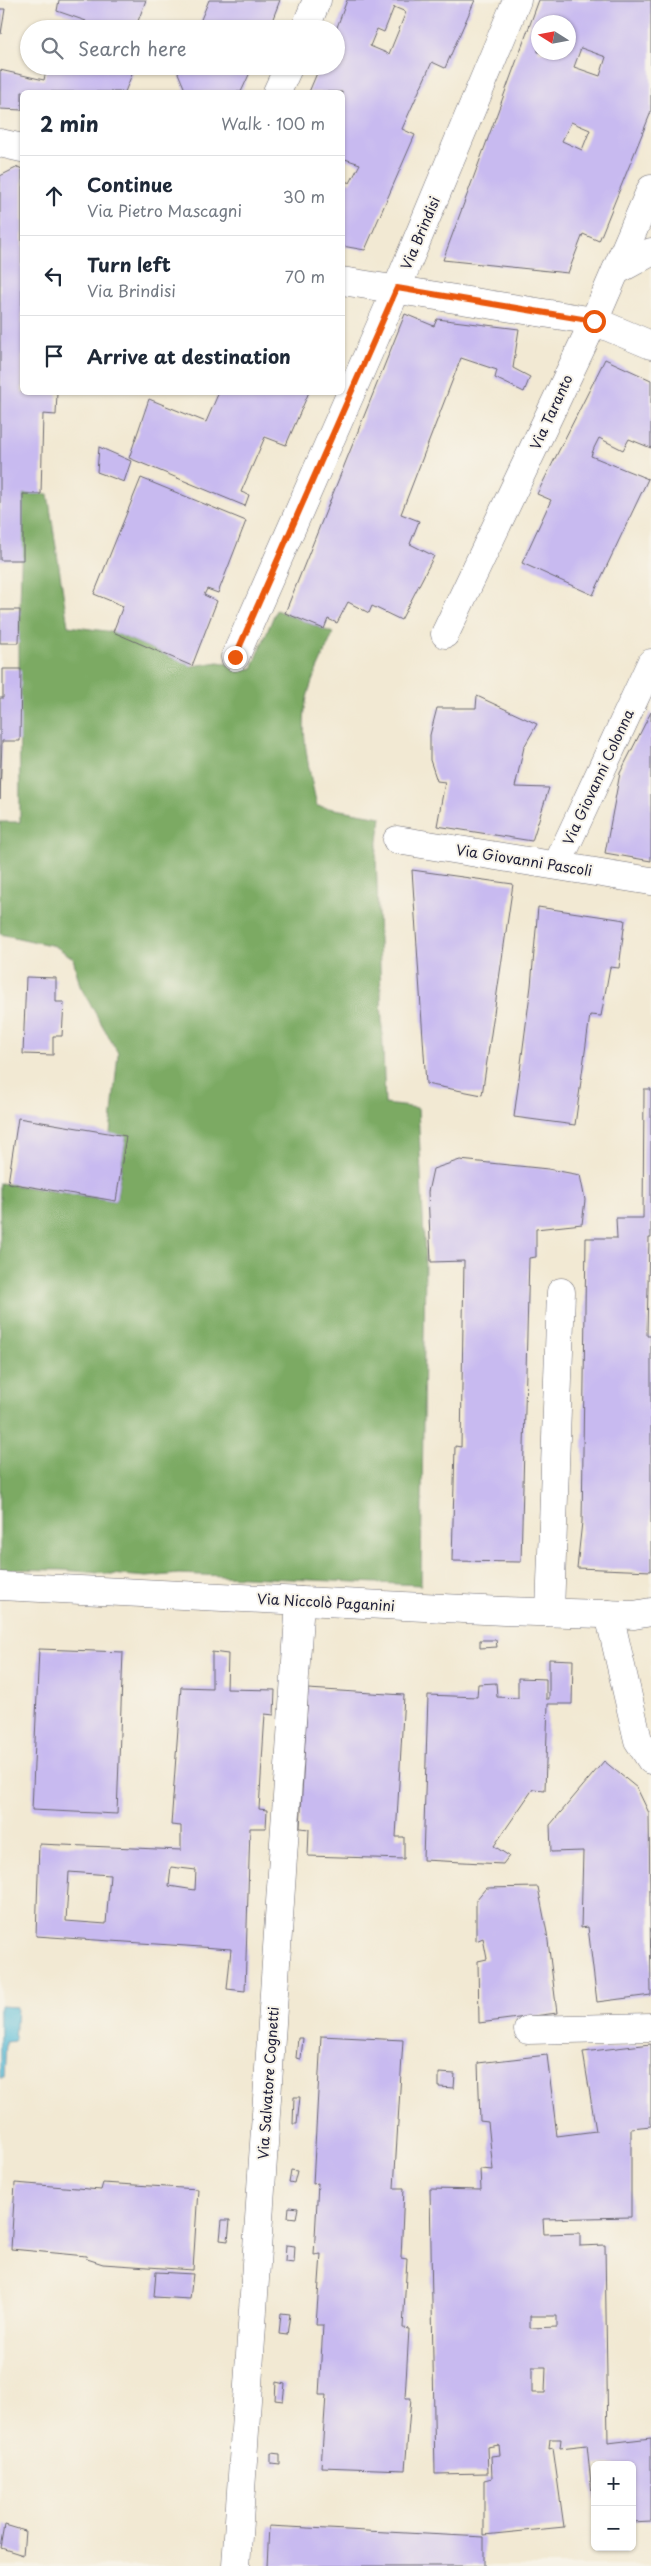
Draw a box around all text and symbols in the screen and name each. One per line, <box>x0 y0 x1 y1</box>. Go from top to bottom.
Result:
north arrow <box>531 15 576 60</box>
search box <box>20 20 345 75</box>
icon: search <box>38 34 66 62</box>
text: Search here <box>78 34 187 62</box>
text: 2 min <box>40 107 99 139</box>
text: Walk · 100 m <box>221 111 325 135</box>
text: Continue <box>87 170 173 198</box>
icon: ahead <box>40 182 68 210</box>
text: 30 m <box>283 184 325 208</box>
street label: Via Brindisi <box>395 193 445 273</box>
text: Via Pietro Mascagni <box>87 198 242 222</box>
text: Turn left <box>87 250 171 278</box>
icon: left <box>40 262 68 290</box>
text: 70 m <box>285 264 325 288</box>
text: Via Brindisi <box>87 278 176 302</box>
route start <box>583 310 606 333</box>
icon: arrive <box>40 342 68 370</box>
text: Arrive at destination <box>87 342 291 370</box>
street label: Via Taranto <box>524 371 578 453</box>
route end <box>224 646 247 669</box>
street label: Via Giovanni Colonna <box>557 705 639 848</box>
street label: Via Giovanni Pascoli <box>454 839 594 881</box>
street label: Via Niccolò Paganini <box>257 1588 395 1616</box>
street label: Via Salvatore Cognetti <box>252 2006 284 2160</box>
map controls <box>591 2461 636 2551</box>
button: + <box>591 2461 636 2506</box>
button: − <box>591 2506 636 2551</box>

